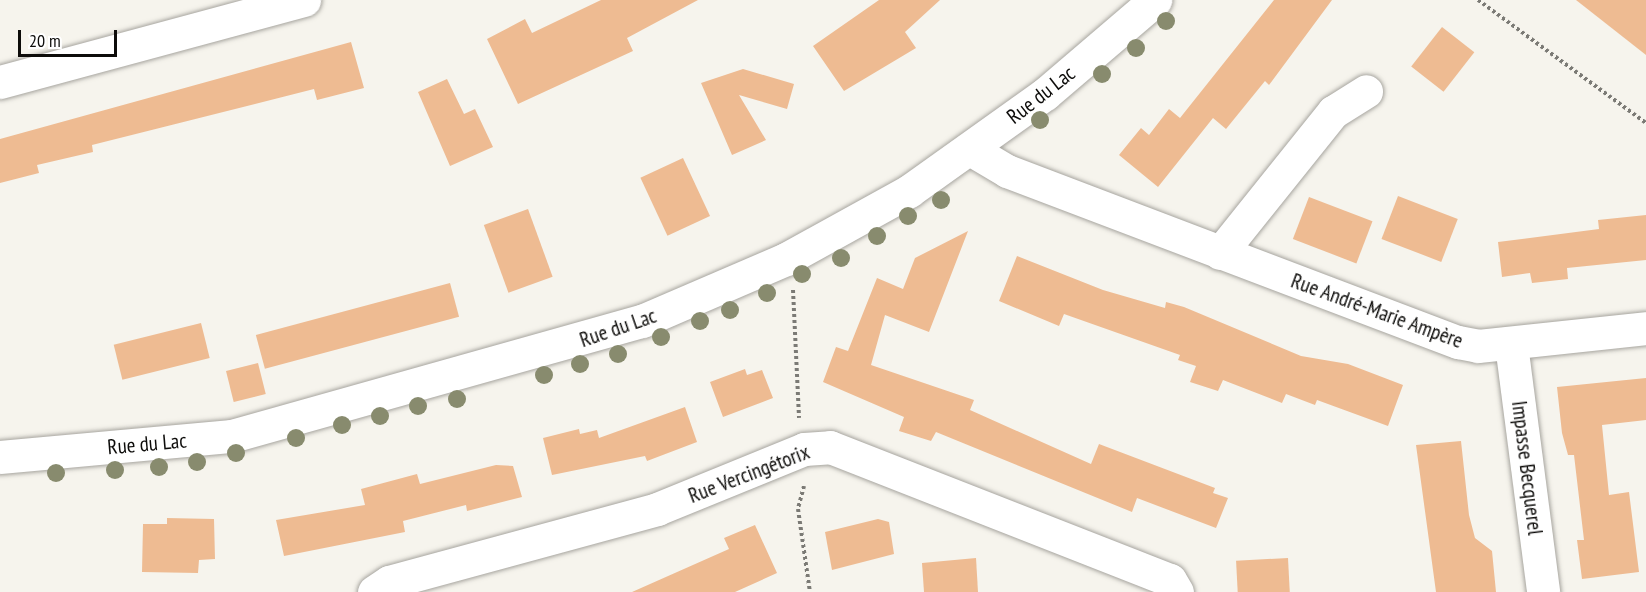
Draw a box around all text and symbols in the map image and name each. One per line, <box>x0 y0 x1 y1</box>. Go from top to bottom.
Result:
scale bar <box>21 18 120 56</box>
text: 20 m <box>29 29 61 52</box>
street label: Rue du Lac <box>1002 61 1080 129</box>
street label: Rue André-Marie Ampère <box>1287 268 1467 354</box>
street label: Rue du Lac <box>576 303 660 353</box>
street label: Impasse Becquerel <box>1506 399 1548 537</box>
street label: Rue du Lac <box>106 428 188 460</box>
street label: Rue Vercingétorix <box>685 439 813 509</box>

